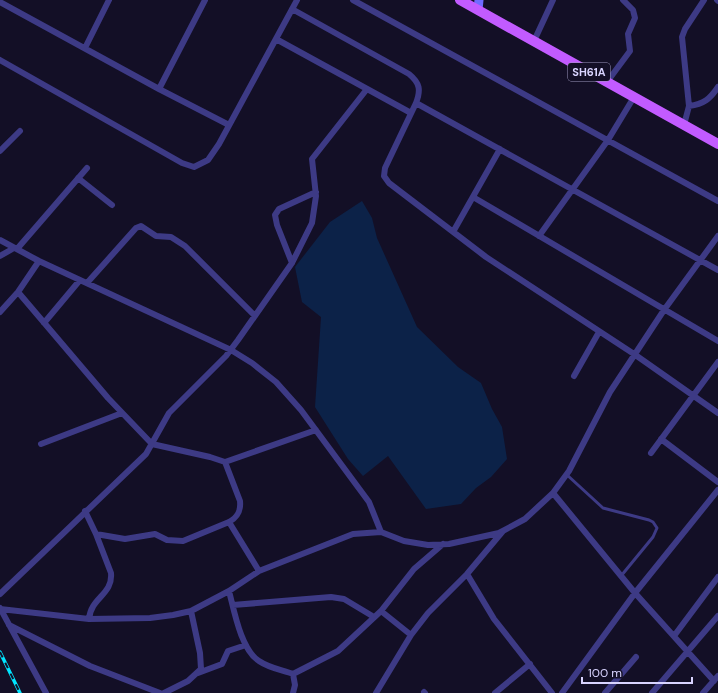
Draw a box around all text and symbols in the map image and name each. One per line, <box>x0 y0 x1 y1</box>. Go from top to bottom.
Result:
road number: SH61A <box>568 63 610 81</box>
scale bar <box>582 659 692 685</box>
text: 100 m <box>588 665 622 681</box>

